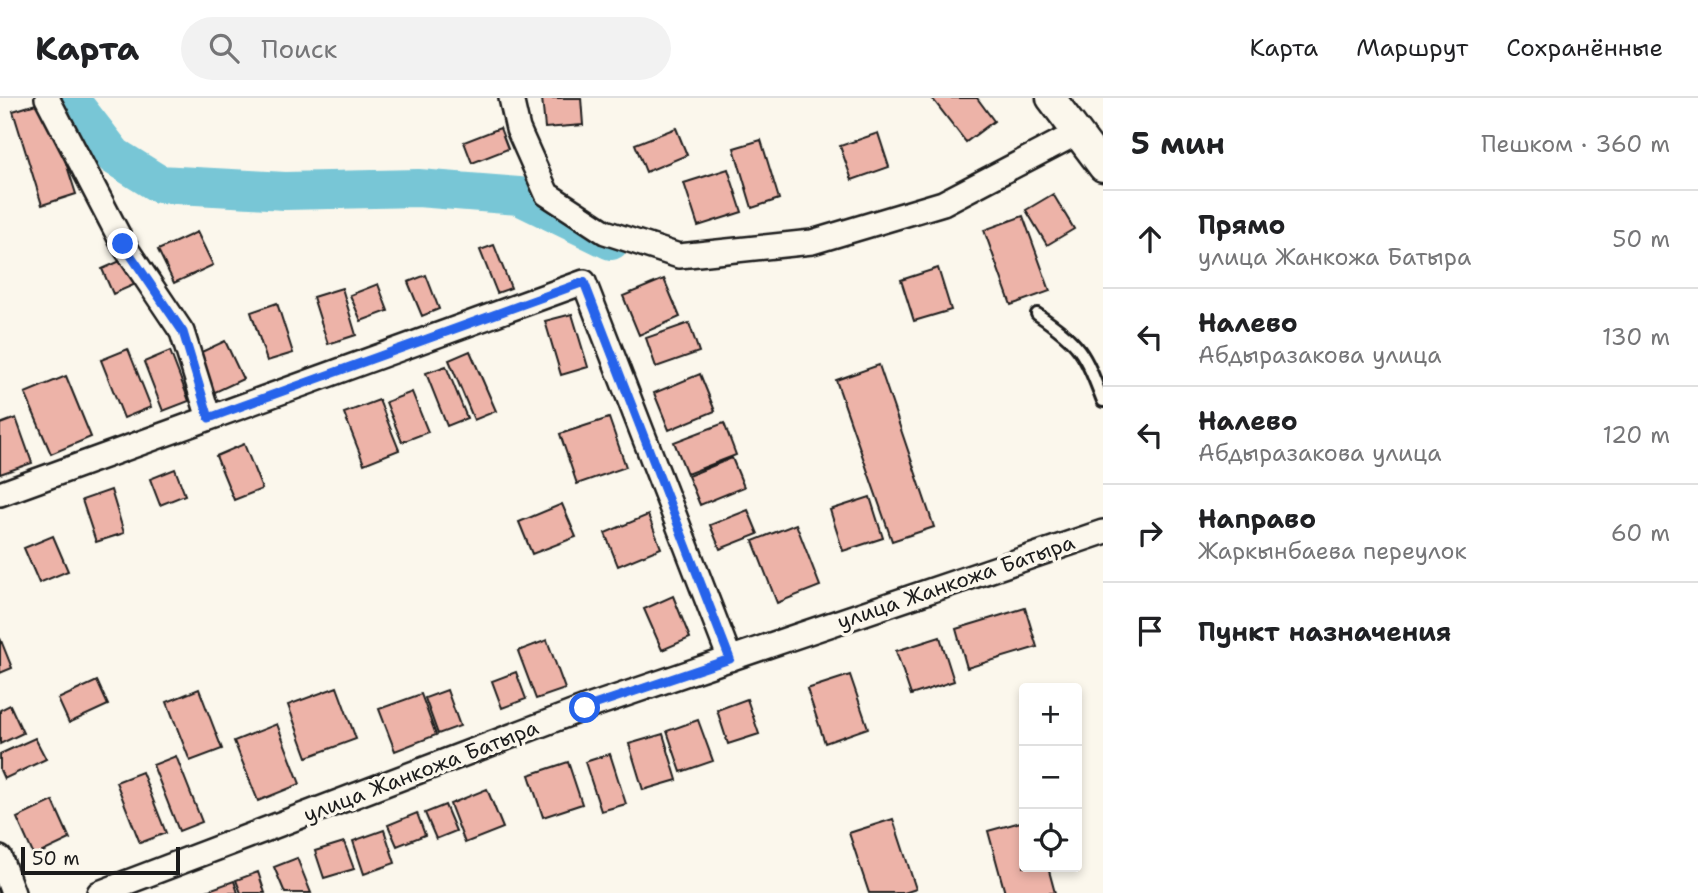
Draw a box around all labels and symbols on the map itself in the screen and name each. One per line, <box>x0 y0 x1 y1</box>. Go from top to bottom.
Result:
route end <box>107 228 138 259</box>
street label: улица Жанкожа Батыра <box>834 528 1078 636</box>
route start <box>569 692 600 723</box>
street label: улица Жанкожа Батыра <box>300 713 542 829</box>
scale bar <box>21 844 180 876</box>

